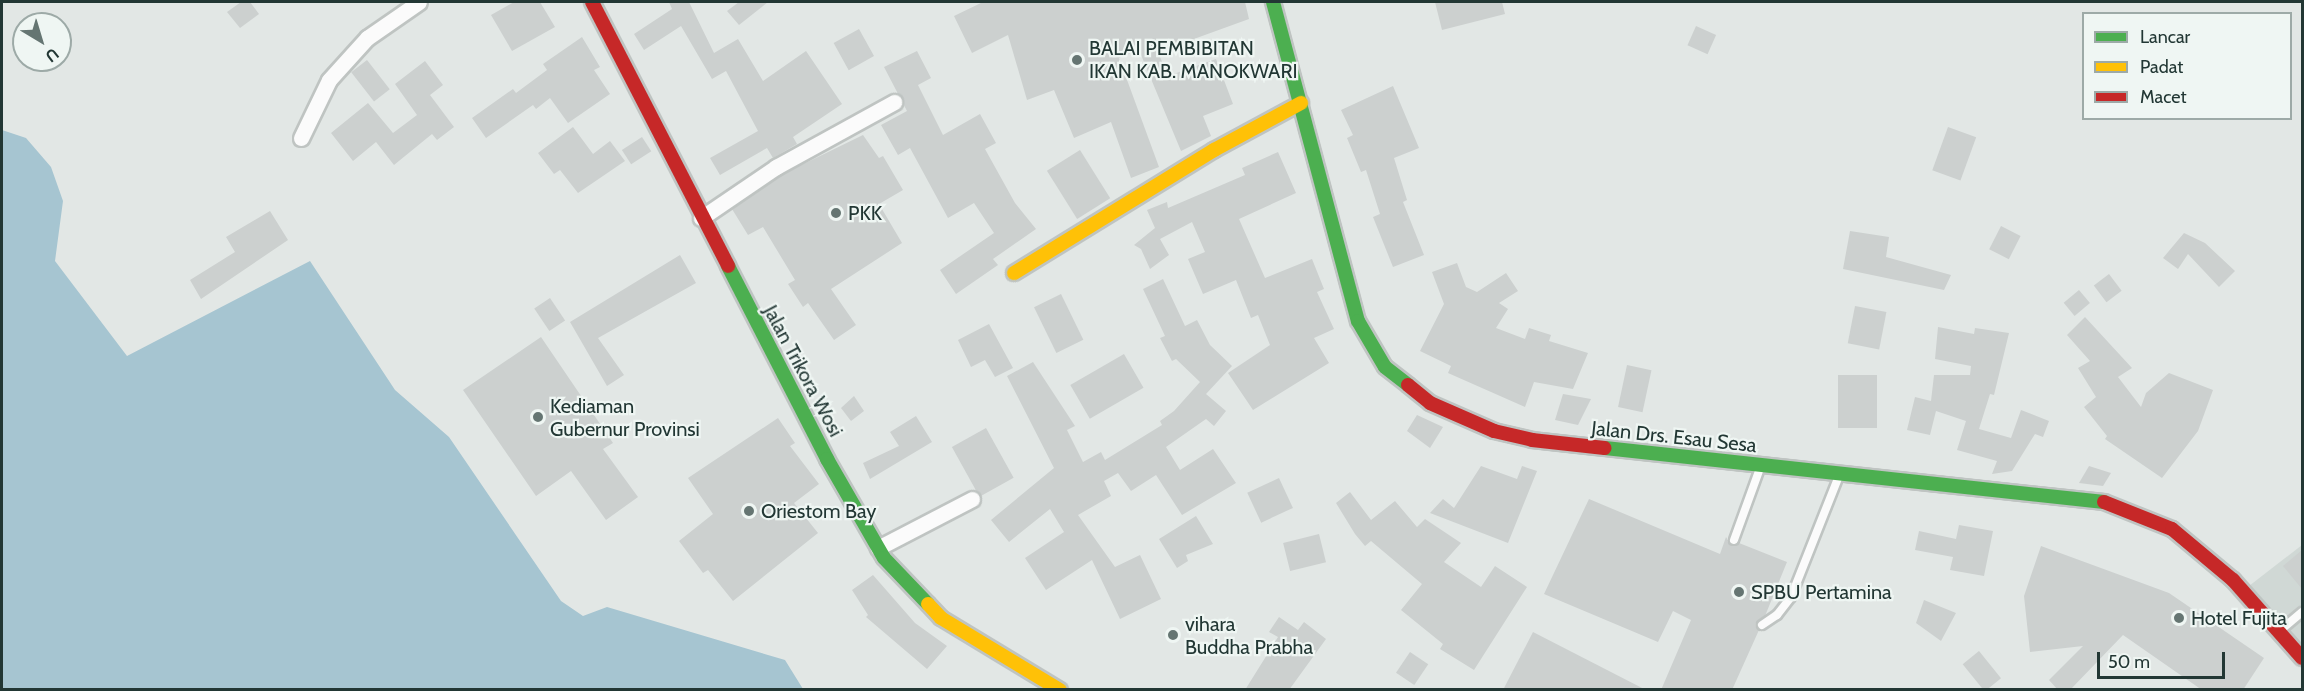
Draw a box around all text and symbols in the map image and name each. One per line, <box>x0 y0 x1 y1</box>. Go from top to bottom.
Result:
north arrow <box>12 12 72 72</box>
legend <box>2082 12 2292 120</box>
text: Lancar <box>2140 26 2190 48</box>
place label: BALAI PEMBIBITAN IKAN KAB. MANOKWARI <box>1089 36 1298 83</box>
text: U <box>42 44 63 66</box>
marker: BALAI PEMBIBITAN IKAN KAB. MANOKWARI <box>1070 53 1084 67</box>
text: Padat <box>2140 56 2183 78</box>
text: Macet <box>2140 86 2186 108</box>
place label: PKK <box>848 201 882 225</box>
marker: PKK <box>829 206 843 220</box>
street label: Jalan Trikora Wosi <box>758 301 848 441</box>
place label: Kediaman Gubernur Provinsi <box>550 394 700 441</box>
marker: Kediaman Gubernur Provinsi <box>531 410 545 424</box>
street label: Jalan Drs. Esau Sesa <box>1590 416 1758 458</box>
place label: Oriestom Bay <box>761 499 876 523</box>
marker: Oriestom Bay <box>742 504 756 518</box>
place label: SPBU Pertamina <box>1751 580 1892 604</box>
marker: SPBU Pertamina <box>1732 585 1746 599</box>
place label: Hotel Fujita <box>2191 606 2287 630</box>
marker: Hotel Fujita <box>2172 611 2186 625</box>
place label: vihara Buddha Prabha <box>1185 612 1313 659</box>
marker: vihara Buddha Prabha <box>1166 628 1180 642</box>
scale bar <box>2100 640 2228 678</box>
text: 50 m <box>2108 651 2150 673</box>

